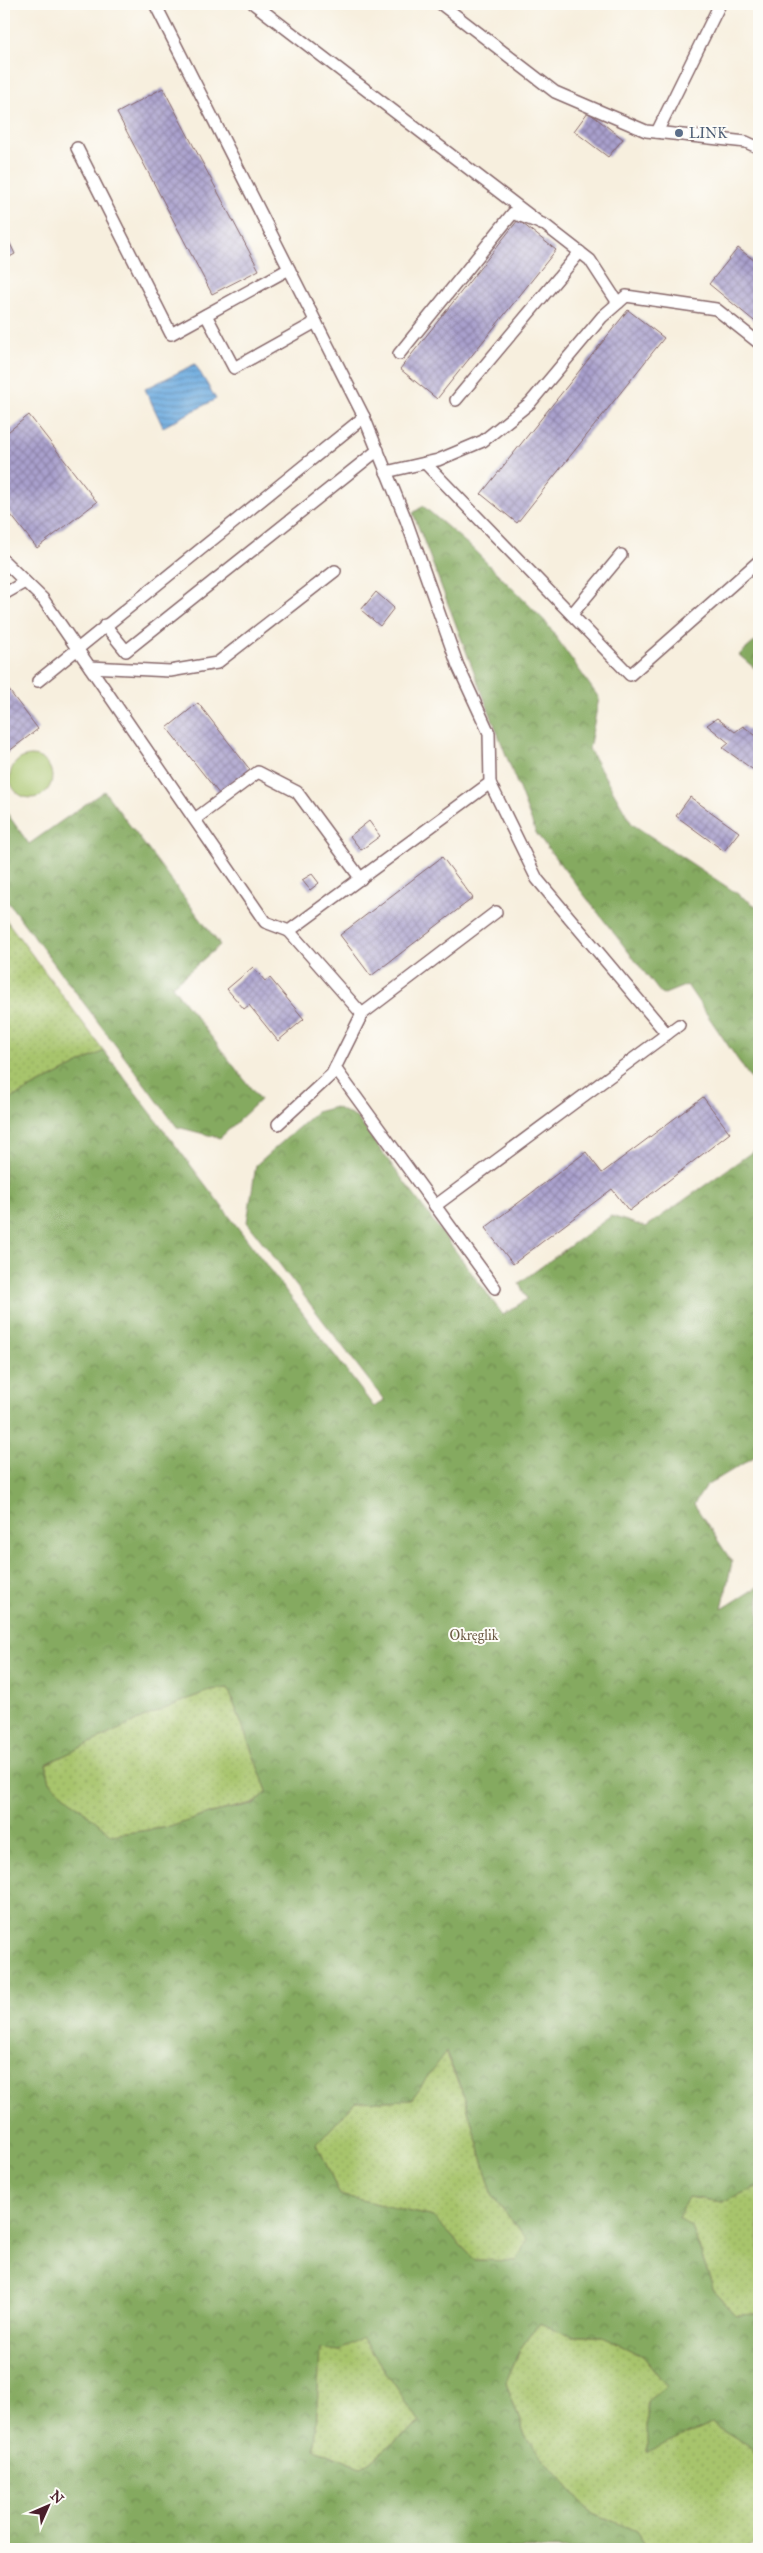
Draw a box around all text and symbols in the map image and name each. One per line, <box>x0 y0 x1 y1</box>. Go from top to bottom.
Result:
place label: LINK <box>689 125 728 142</box>
marker: LINK <box>673 127 685 139</box>
park label: Okręglik <box>450 1627 499 1644</box>
north arrow <box>22 2480 72 2530</box>
text: N <box>47 2487 67 2507</box>

